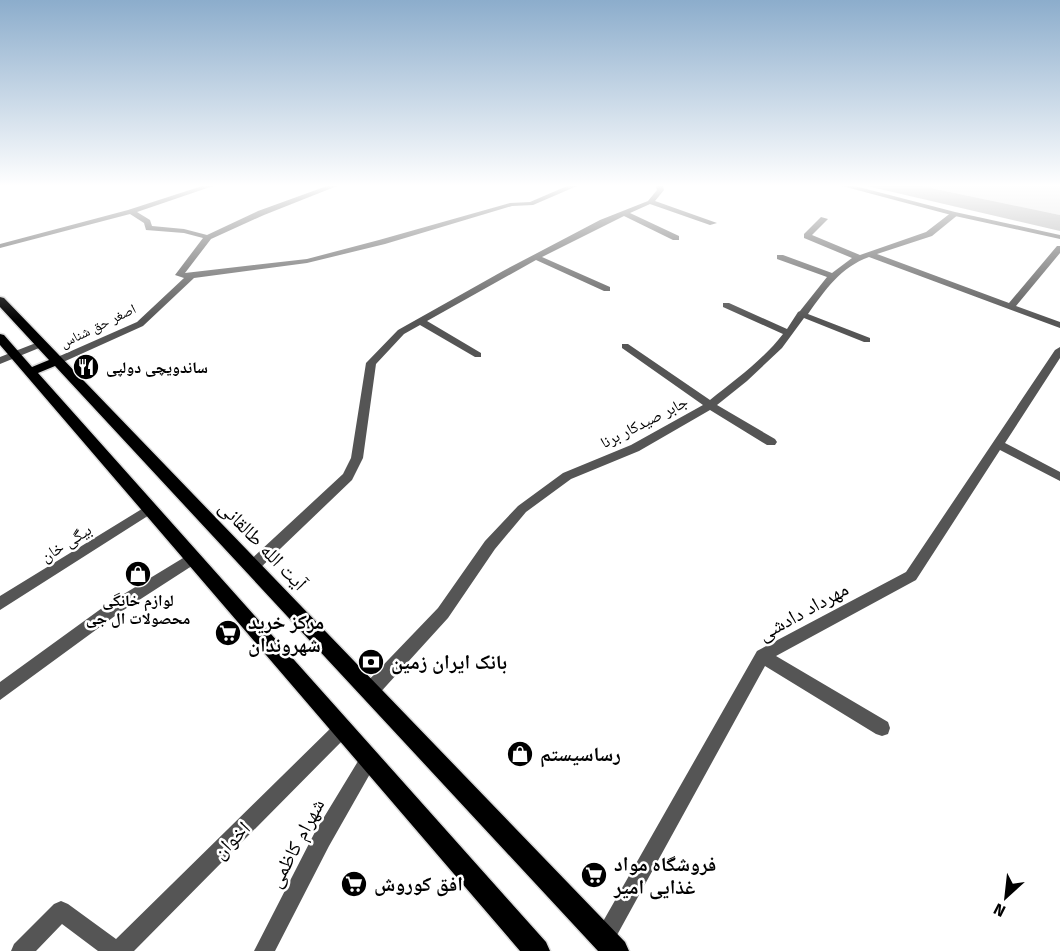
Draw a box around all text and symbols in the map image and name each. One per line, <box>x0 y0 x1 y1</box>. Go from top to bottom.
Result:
street label: اصغر حق شناس <box>57 300 139 353</box>
restaurant icon: ساندویچی دولپی <box>71 352 101 382</box>
place label: ساندویچی دولپی <box>106 358 208 377</box>
street label: جابر صیدکار برنا <box>597 392 691 452</box>
street label: آیت الله طالقانی <box>214 495 313 596</box>
street label: بیگی خان <box>37 520 95 567</box>
shop icon: لوازم خانگی محصولات ال جی <box>123 559 153 589</box>
street label: مهرداد دادشی <box>754 576 852 646</box>
place label: لوازم خانگی محصولات ال جی <box>86 591 190 628</box>
place label: مرکز خرید شهروندان <box>248 610 324 657</box>
supermarket icon: مرکز خرید شهروندان <box>213 618 243 648</box>
bank icon: بانک ایران زمین <box>356 647 386 677</box>
place label: بانک ایران زمین <box>391 650 507 675</box>
shop icon: رساسیستم <box>505 739 535 769</box>
place label: رساسیستم <box>540 742 621 768</box>
street label: شهرام کاظمی <box>263 794 331 893</box>
street label: اخوان <box>207 816 255 864</box>
place label: فروشگاه مواد غذایی امیر <box>613 852 716 900</box>
supermarket icon: فروشگاه مواد غذایی امیر <box>579 860 609 890</box>
north arrow <box>976 867 1036 927</box>
supermarket icon: افق کوروش <box>339 869 369 899</box>
place label: افق کوروش <box>374 872 463 897</box>
text: N <box>990 899 1008 921</box>

